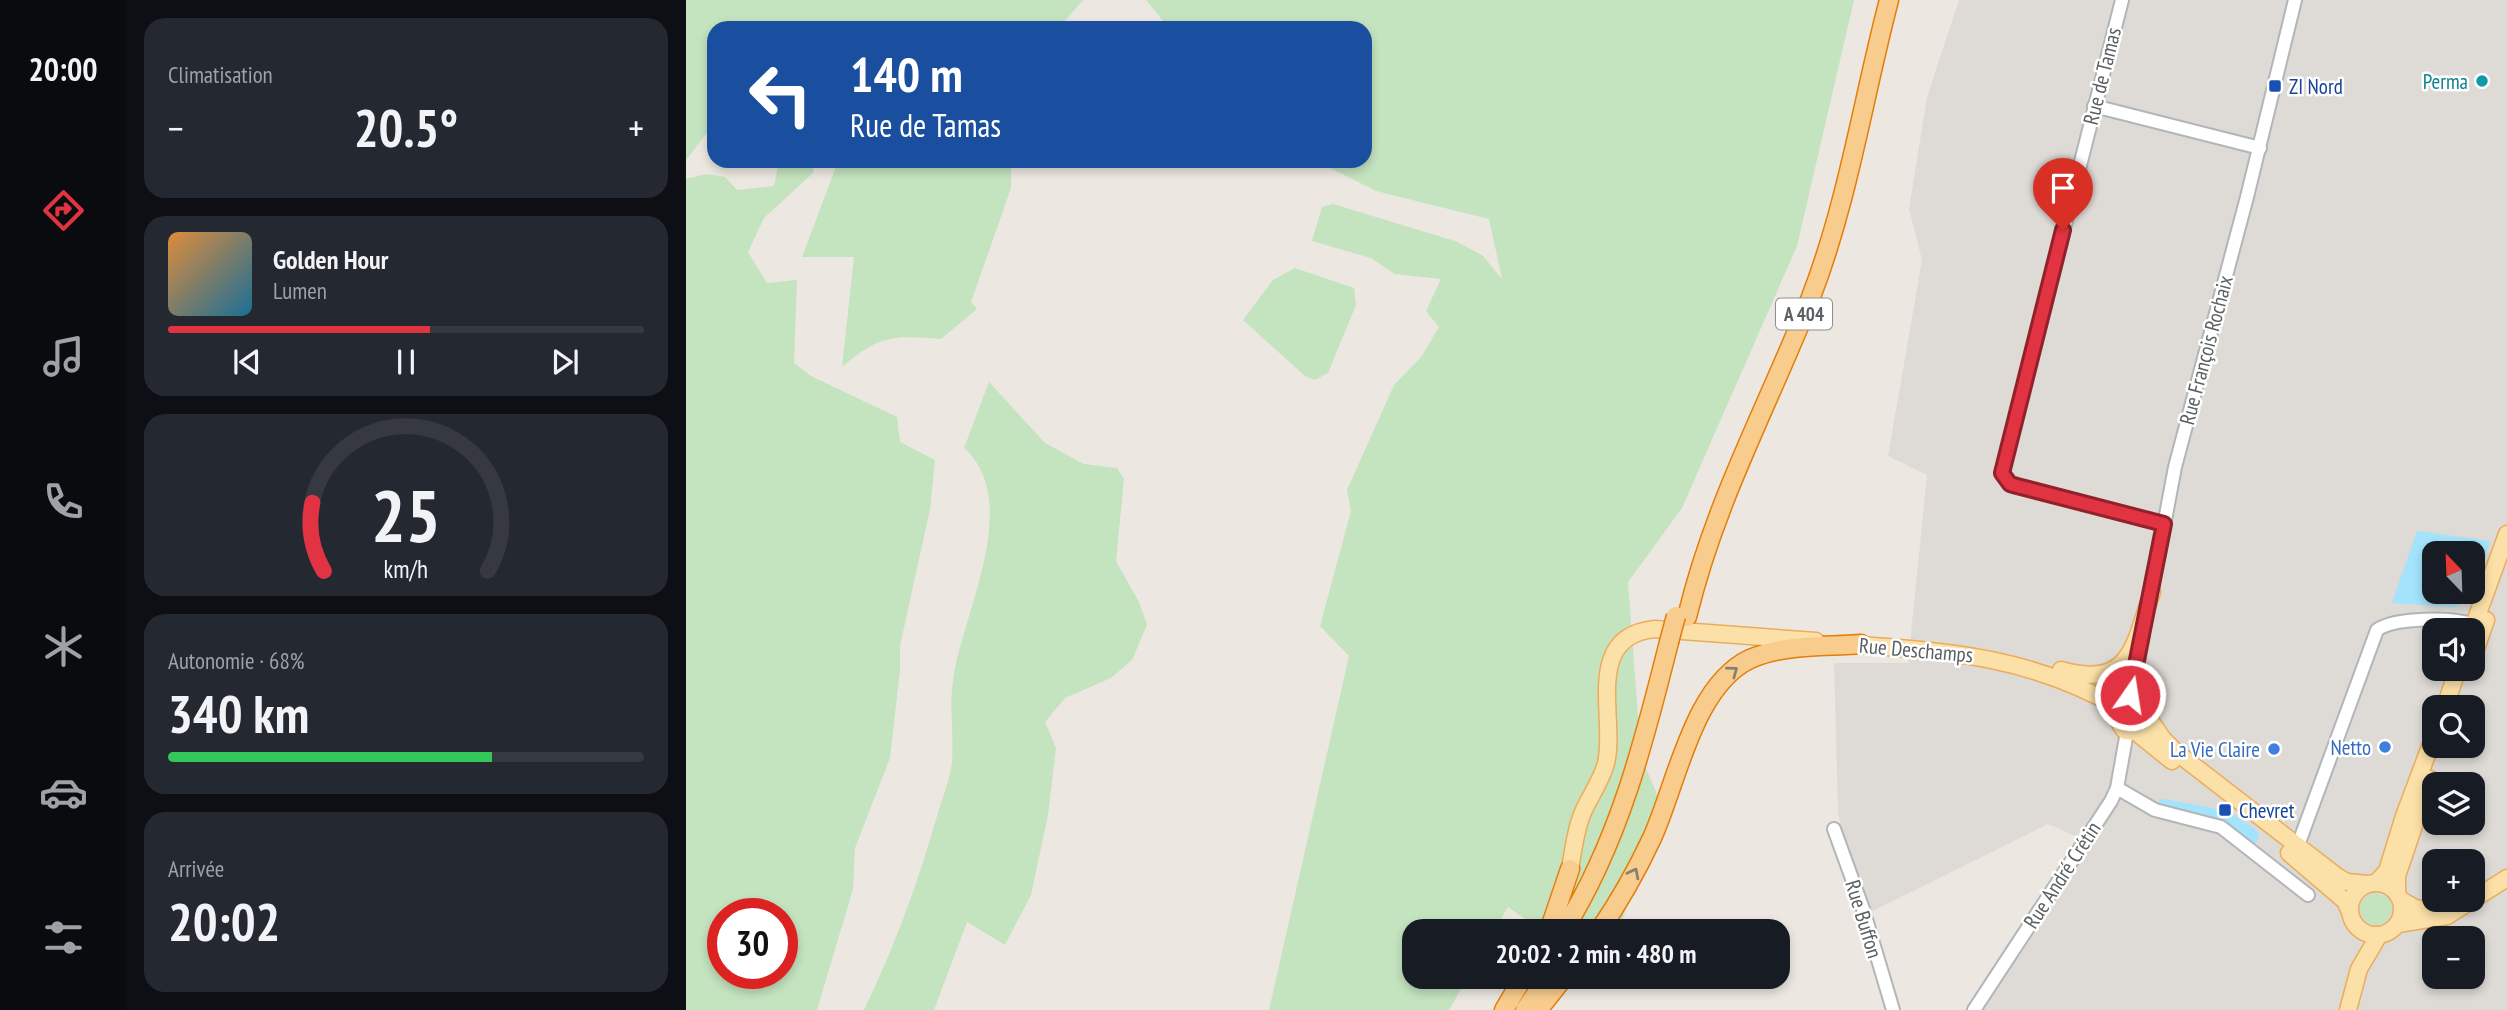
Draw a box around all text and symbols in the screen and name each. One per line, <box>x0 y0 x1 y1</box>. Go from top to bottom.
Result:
street label: Rue de Tamas <box>2077 25 2127 127</box>
text: 140 m <box>850 42 963 106</box>
text: 20:00 <box>28 48 98 90</box>
icon: left <box>735 49 826 140</box>
text: Climatisation <box>168 60 273 89</box>
place label: Perma <box>2423 68 2468 95</box>
place label: ZI Nord <box>2289 73 2343 100</box>
marker: Perma <box>2474 73 2490 89</box>
marker: ZI Nord <box>2267 78 2283 94</box>
text: 20.5° <box>354 94 458 161</box>
text: − <box>168 103 184 152</box>
text: + <box>628 103 644 152</box>
text: Rue de Tamas <box>850 104 1001 146</box>
pin <box>2033 158 2093 230</box>
icon: arrive <box>2044 169 2082 207</box>
icon: directions <box>39 186 88 235</box>
text: Golden Hour <box>273 243 388 276</box>
street label: Rue François Rochaix <box>2173 272 2239 428</box>
text: Lumen <box>273 276 327 305</box>
road number: A 404 <box>1776 298 1832 330</box>
icon: music <box>39 332 88 381</box>
icon: previous <box>228 343 266 381</box>
icon: pause <box>387 343 425 381</box>
icon: next <box>546 343 584 381</box>
text: 25 <box>371 467 441 561</box>
icon: phone <box>39 477 88 526</box>
north arrow <box>2422 541 2485 604</box>
map controls <box>2422 541 2485 989</box>
text: km/h <box>384 553 428 585</box>
button: sound <box>2422 618 2485 681</box>
icon: climate <box>39 622 88 671</box>
street label: Rue Deschamps <box>1858 632 1974 668</box>
text: Autonomie · 68% <box>168 646 304 675</box>
position arrow <box>2093 658 2167 732</box>
one-way arrow <box>1725 666 1738 679</box>
text: 340 km <box>168 680 309 747</box>
button: search <box>2422 695 2485 758</box>
place label: Netto <box>2331 734 2371 761</box>
place label: La Vie Claire <box>2170 736 2260 763</box>
marker: Netto <box>2377 739 2393 755</box>
marker: La Vie Claire <box>2266 741 2282 757</box>
icon: car <box>39 768 88 817</box>
button: layers <box>2422 772 2485 835</box>
place label: Chevret <box>2239 797 2295 824</box>
marker: Chevret <box>2217 802 2233 818</box>
street label: Rue André Crétin <box>2017 816 2107 934</box>
button: + <box>2422 849 2485 912</box>
text: Arrivée <box>168 854 224 883</box>
one-way arrow <box>1626 867 1639 880</box>
street label: Rue Buffon <box>1839 877 1889 961</box>
text: 20:02 <box>168 888 280 955</box>
speed limit sign: 30 <box>707 898 798 989</box>
icon: filters <box>39 913 88 962</box>
button: − <box>2422 926 2485 989</box>
text: 20:02 · 2 min · 480 m <box>1496 937 1696 970</box>

